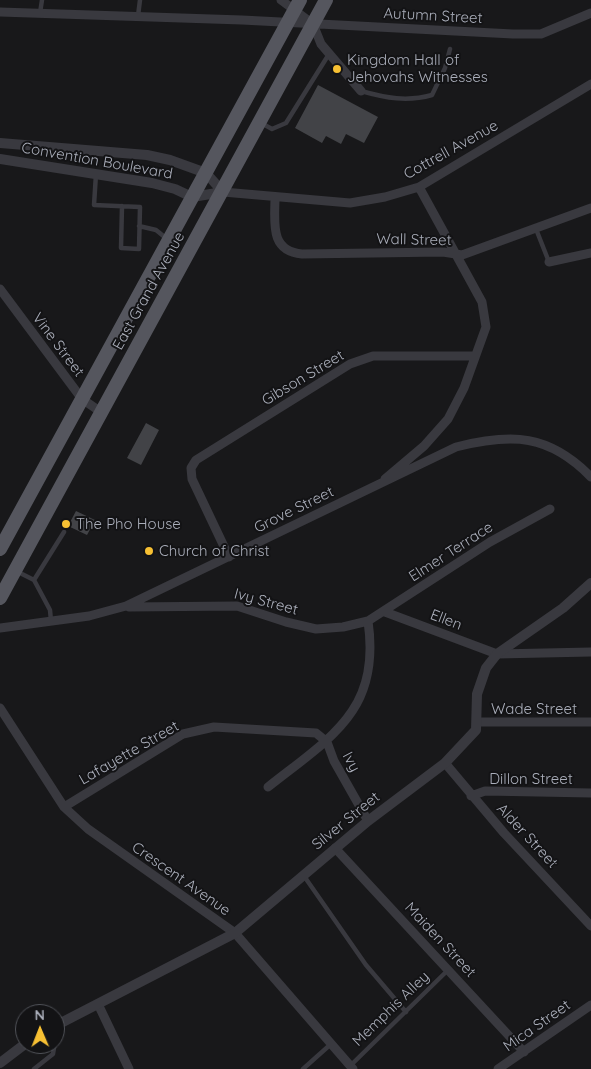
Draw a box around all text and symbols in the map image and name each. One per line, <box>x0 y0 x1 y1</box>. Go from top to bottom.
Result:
street label: Autumn Street <box>383 4 483 28</box>
place label: Kingdom Hall of Jehovahs Witnesses <box>347 51 488 86</box>
marker: Kingdom Hall of Jehovahs Witnesses <box>331 63 343 75</box>
street label: Cottrell Avenue <box>401 117 501 183</box>
street label: Convention Boulevard <box>20 139 174 183</box>
street label: East Grand Avenue <box>109 229 189 353</box>
street label: Wall Street <box>376 230 452 250</box>
street label: Vine Street <box>28 309 88 381</box>
street label: Gibson Street <box>259 346 347 410</box>
street label: Grove Street <box>251 483 337 537</box>
place label: The Pho House <box>76 515 181 533</box>
marker: The Pho House <box>60 518 72 530</box>
street label: Elmer Terrace <box>406 518 496 586</box>
place label: Church of Christ <box>159 542 270 560</box>
marker: Church of Christ <box>143 545 155 557</box>
street label: Ivy Street <box>232 585 300 619</box>
street label: Ellen <box>428 606 464 634</box>
street label: Wade Street <box>491 700 577 718</box>
street label: Lafayette Street <box>76 717 182 789</box>
street label: Ivy <box>338 749 364 775</box>
street label: Dillon Street <box>489 770 573 788</box>
street label: Silver Street <box>309 788 383 854</box>
street label: Alder Street <box>493 800 561 872</box>
street label: Crescent Avenue <box>128 838 234 920</box>
street label: Maiden Street <box>401 899 479 981</box>
street label: Memphis Alley <box>349 968 433 1050</box>
street label: Mica Street <box>500 996 574 1056</box>
north arrow <box>15 1004 65 1054</box>
text: N <box>34 1006 45 1024</box>

